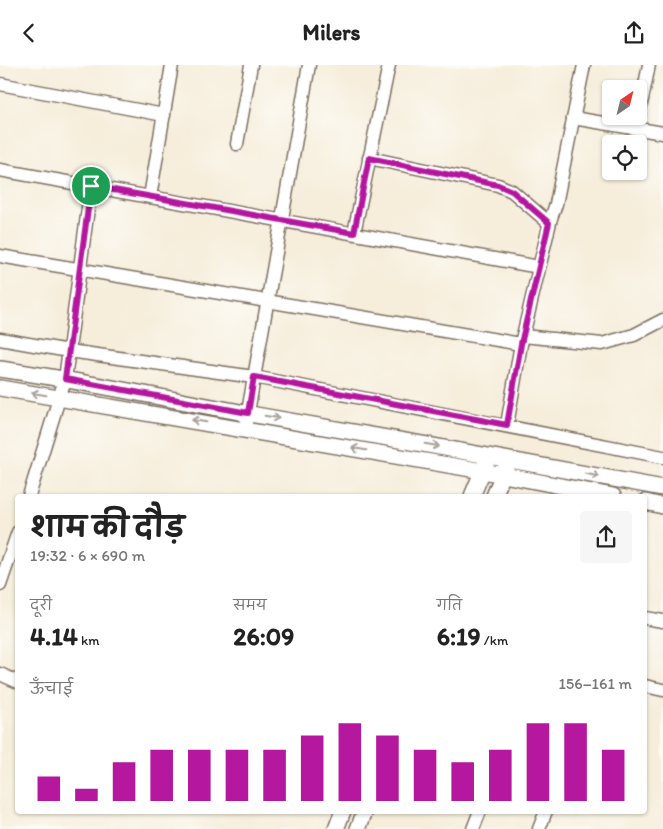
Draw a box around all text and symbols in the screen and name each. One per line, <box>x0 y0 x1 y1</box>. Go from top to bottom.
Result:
icon: back <box>15 19 43 47</box>
text: Milers <box>303 19 360 46</box>
icon: share <box>620 19 648 47</box>
north arrow <box>602 80 648 125</box>
map controls <box>602 80 647 180</box>
button: locate <box>602 135 647 180</box>
pin <box>70 165 112 207</box>
icon: arrive <box>77 172 105 200</box>
one-way arrow <box>31 389 47 399</box>
one-way arrow <box>264 413 280 423</box>
one-way arrow <box>191 416 207 426</box>
one-way arrow <box>424 441 440 451</box>
one-way arrow <box>351 444 367 454</box>
one-way arrow <box>583 470 599 480</box>
text: शाम की दौड़ <box>30 510 184 544</box>
button: share <box>580 511 632 563</box>
text: 19:32 · 6 × 690 m <box>30 546 145 565</box>
text: दूरी <box>30 597 52 614</box>
text: समय <box>233 597 267 614</box>
text: गति <box>437 597 462 614</box>
text: 4.14 <box>30 621 78 651</box>
text: 26:09 <box>233 621 294 651</box>
text: 6:19 <box>437 621 481 651</box>
text: km <box>78 632 99 649</box>
text: /km <box>481 632 508 649</box>
text: 156–161 m <box>558 674 632 693</box>
text: ऊँचाई <box>30 679 73 698</box>

